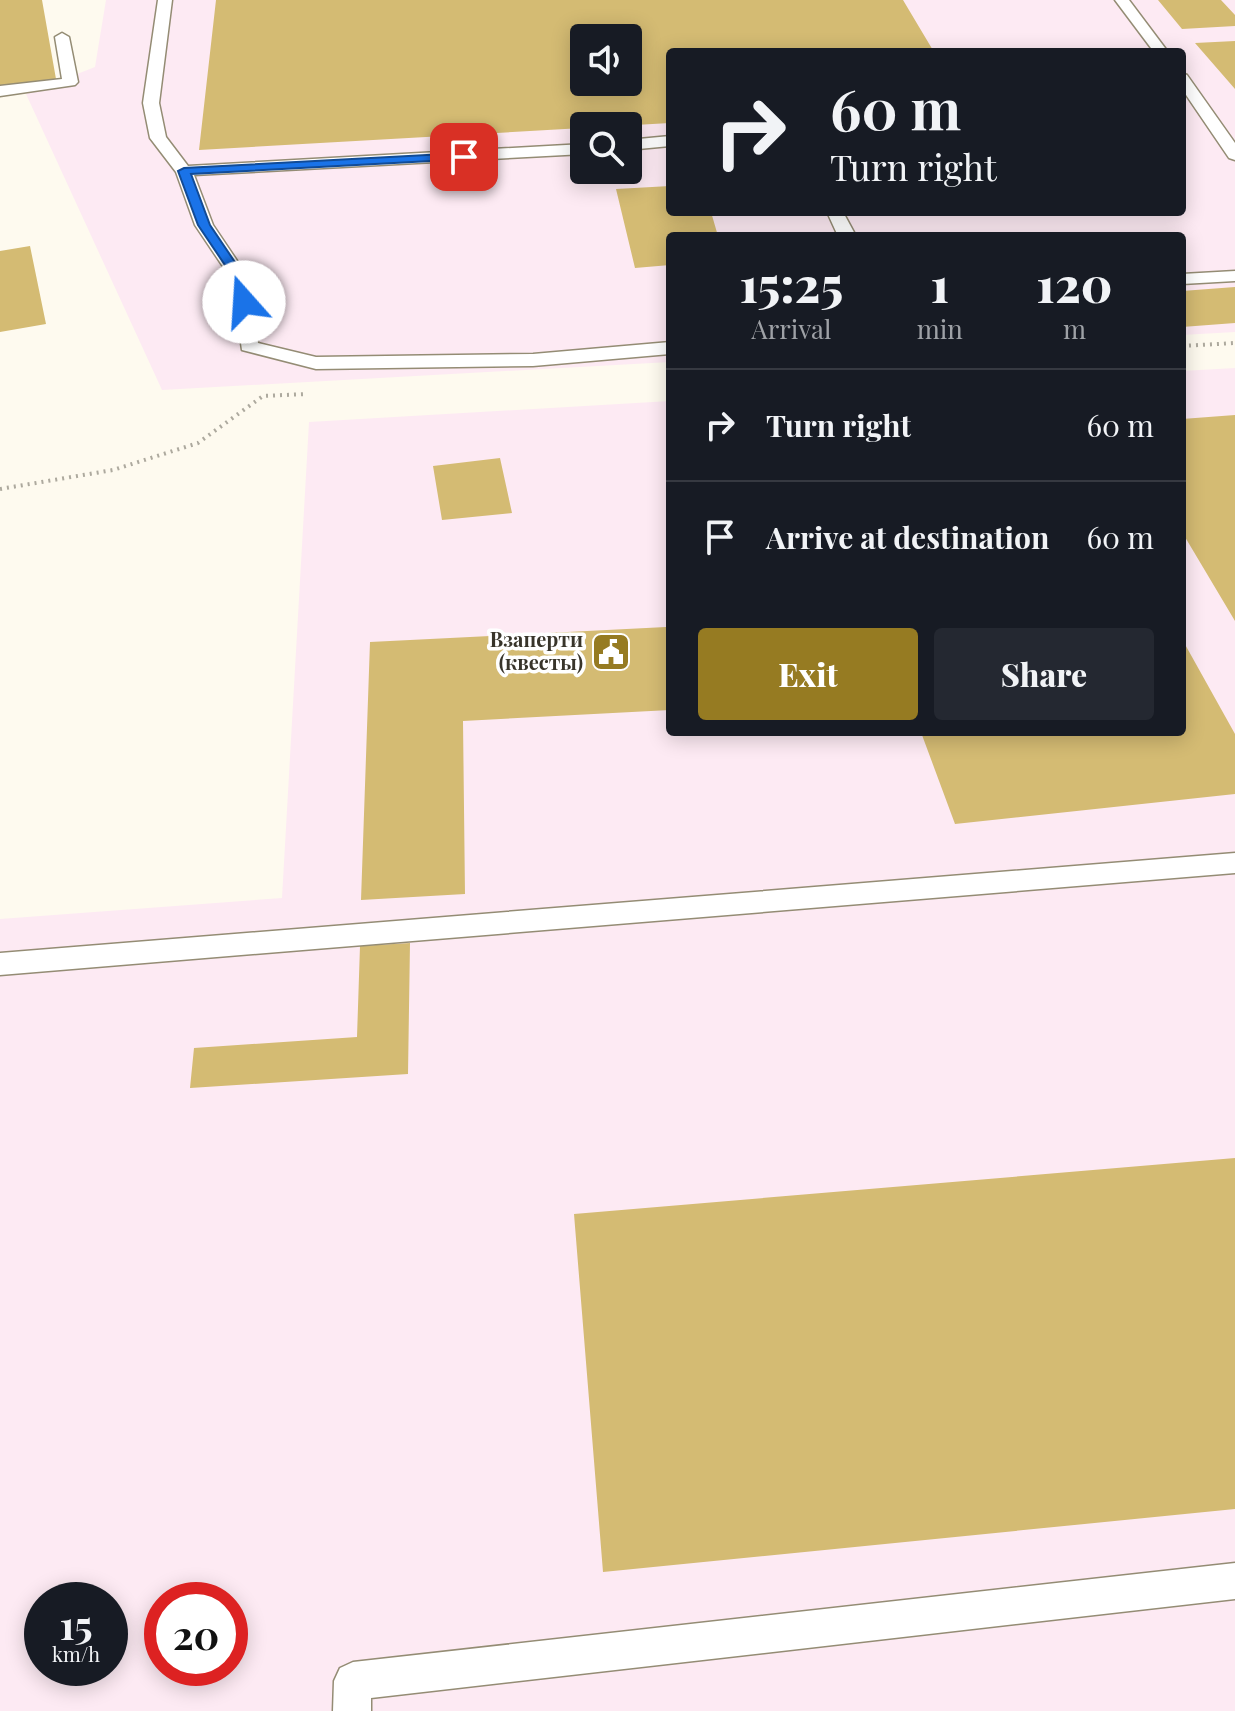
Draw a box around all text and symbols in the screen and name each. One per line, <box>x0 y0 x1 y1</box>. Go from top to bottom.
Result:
map controls <box>570 24 642 184</box>
button: sound <box>570 24 642 96</box>
text: 60 m <box>830 70 961 145</box>
icon: right <box>698 80 802 184</box>
button: search <box>570 112 642 184</box>
pin <box>430 123 498 191</box>
icon: arrive <box>442 135 486 179</box>
text: Turn right <box>830 142 997 190</box>
text: 15:25 <box>739 251 843 315</box>
text: 1 <box>930 251 949 315</box>
text: 120 <box>1036 251 1113 315</box>
position arrow <box>202 260 286 344</box>
text: Arrival <box>751 311 831 346</box>
text: min <box>917 311 963 346</box>
text: m <box>1063 311 1086 346</box>
icon: right <box>698 403 742 447</box>
text: Turn right <box>766 405 911 445</box>
text: 60 m <box>1086 405 1154 445</box>
icon: arrive <box>698 515 742 559</box>
text: Arrive at destination <box>766 517 1049 557</box>
text: 60 m <box>1086 517 1154 557</box>
place label: Взаперти (квесты) <box>490 625 583 675</box>
button: Exit <box>698 628 918 720</box>
button: Share <box>934 628 1154 720</box>
public building icon: Взаперти (квесты) <box>590 631 632 673</box>
speed limit sign: 20 <box>144 1582 248 1686</box>
text: 15 <box>59 1597 93 1650</box>
text: km/h <box>52 1640 100 1667</box>

